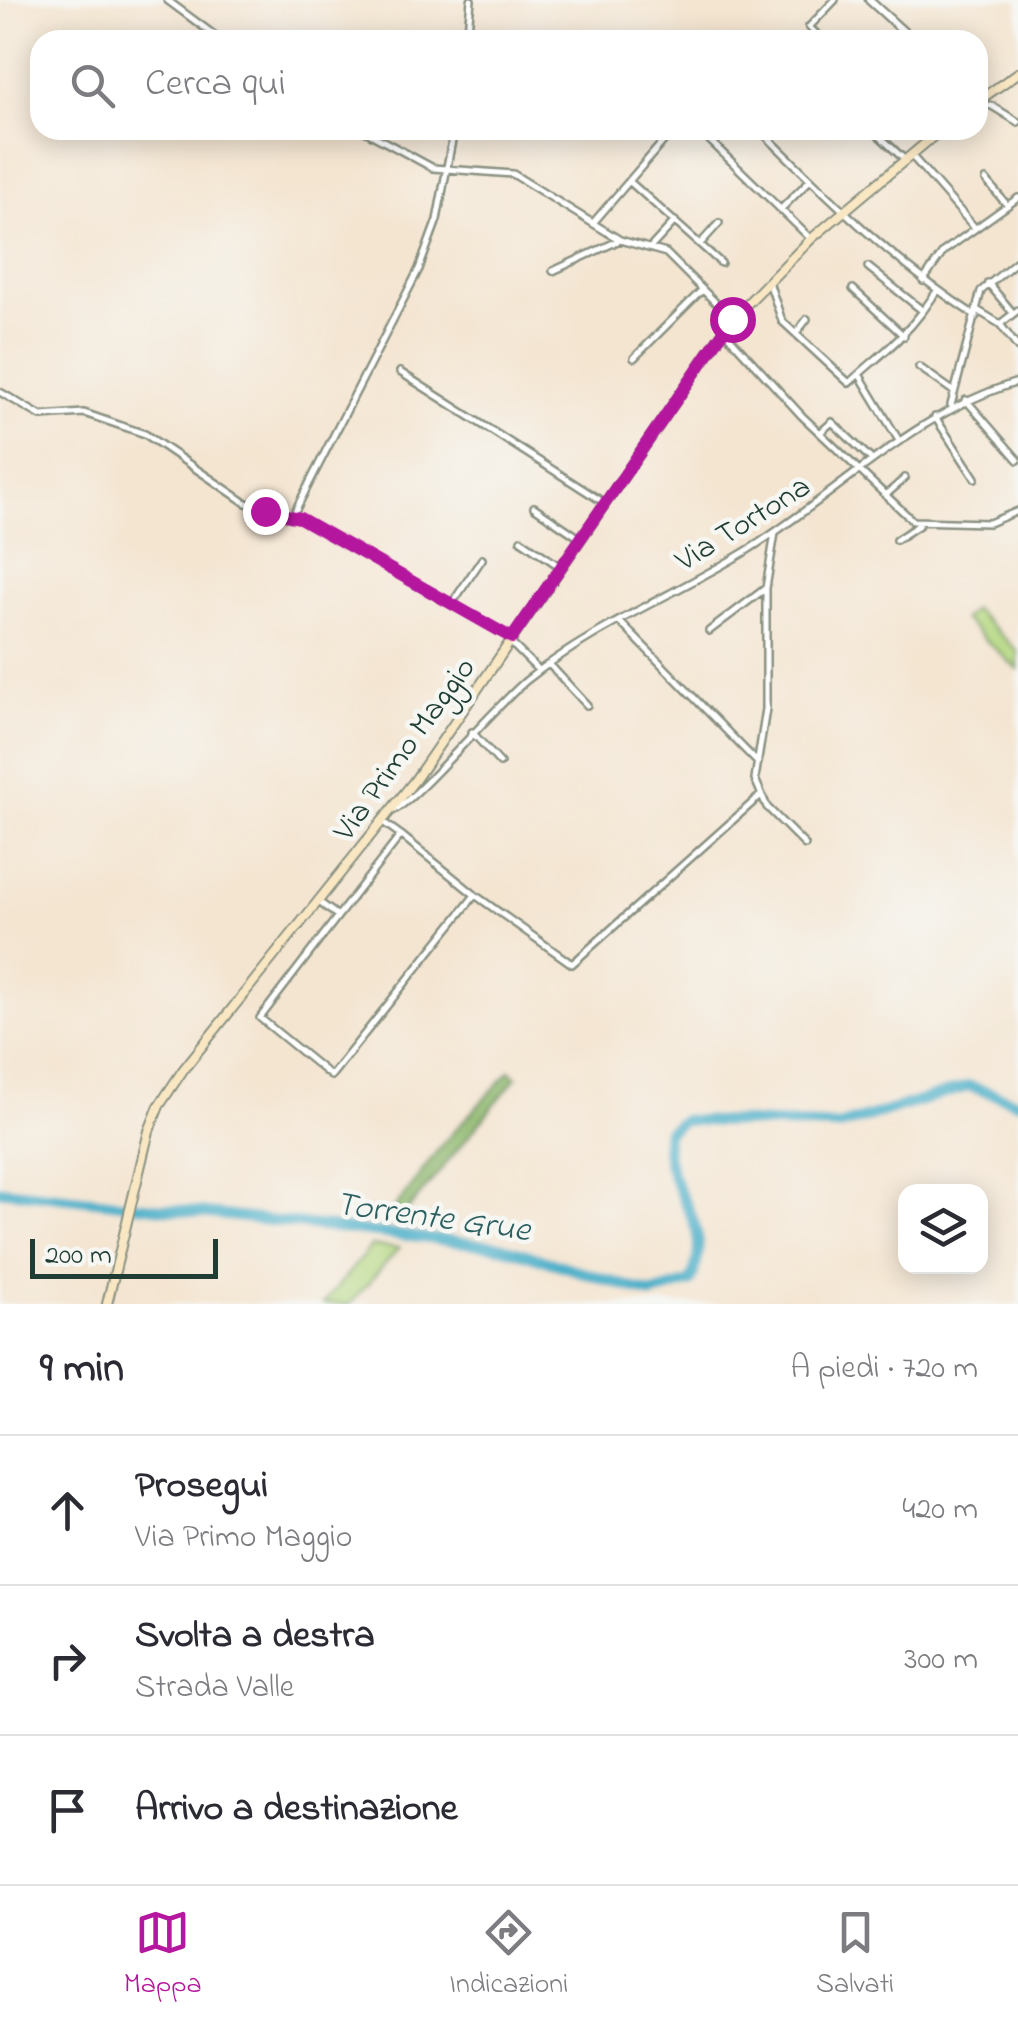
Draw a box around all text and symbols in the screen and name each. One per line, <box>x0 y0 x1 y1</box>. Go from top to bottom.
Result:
search box <box>30 30 988 140</box>
text: Cerca qui <box>145 57 286 113</box>
icon: search <box>65 58 120 113</box>
route start <box>710 297 756 343</box>
street label: Via Tortona <box>666 465 821 586</box>
route end <box>243 489 289 535</box>
street label: Via Primo Maggio <box>322 648 489 853</box>
water label: Torrente Grue <box>332 1180 534 1258</box>
map controls <box>898 1184 988 1274</box>
button: layers <box>898 1184 988 1274</box>
scale bar <box>30 1234 218 1278</box>
text: 200 m <box>45 1236 112 1277</box>
text: 9 min <box>40 1339 124 1400</box>
text: A piedi · 720 m <box>790 1346 978 1393</box>
text: Prosegui <box>135 1459 268 1515</box>
icon: ahead <box>40 1483 95 1538</box>
text: 420 m <box>902 1487 978 1534</box>
text: Via Primo Maggio <box>135 1515 352 1562</box>
text: Svolta a destra <box>135 1609 375 1665</box>
icon: right <box>40 1633 95 1688</box>
text: 300 m <box>904 1637 978 1684</box>
text: Strada Valle <box>135 1665 294 1712</box>
text: Arrivo a destinazione <box>135 1782 458 1838</box>
icon: arrive <box>40 1783 95 1838</box>
tab: Mappa <box>124 1905 202 2006</box>
tab: Indicazioni <box>449 1905 568 2006</box>
tab: Salvati <box>816 1905 894 2006</box>

